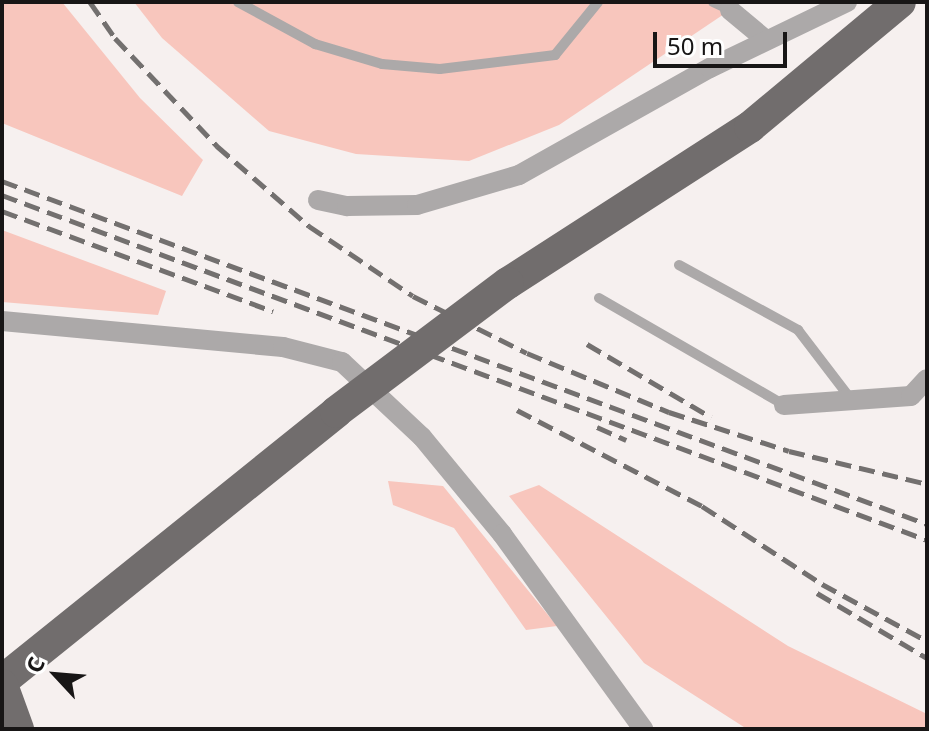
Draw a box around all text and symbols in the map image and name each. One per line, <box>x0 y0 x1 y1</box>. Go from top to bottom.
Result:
scale bar <box>657 16 791 66</box>
text: 50 m <box>667 29 723 62</box>
north arrow <box>16 635 96 715</box>
text: С <box>18 652 51 677</box>

